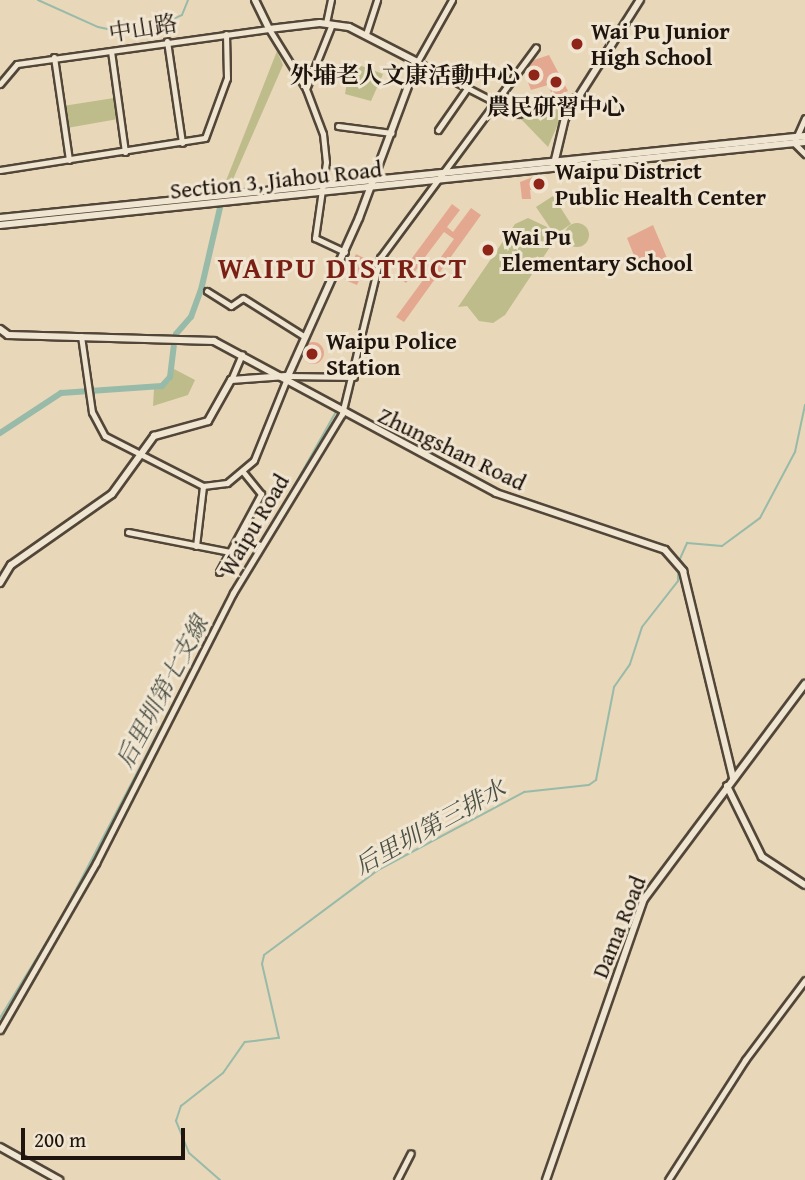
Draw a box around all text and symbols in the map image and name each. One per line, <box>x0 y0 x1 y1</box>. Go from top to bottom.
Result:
street label: 中山路 <box>107 9 179 47</box>
place label: Wai Pu Junior High School <box>591 17 730 71</box>
marker: Wai Pu Junior High School <box>569 36 585 52</box>
place label: 外埔老人文康活動中心 <box>290 61 520 89</box>
marker: 外埔老人文康活動中心 <box>526 67 542 83</box>
marker: 農民研習中心 <box>548 74 564 90</box>
place label: 農民研習中心 <box>487 93 625 121</box>
street label: Section 3, Jiahou Road <box>169 155 383 205</box>
place label: Waipu District Public Health Center <box>555 157 766 211</box>
marker: Waipu District Public Health Center <box>529 174 549 194</box>
place label: Wai Pu Elementary School <box>502 223 693 277</box>
marker: Wai Pu Elementary School <box>480 242 496 258</box>
district label: WAIPU DISTRICT <box>219 249 467 285</box>
place label: Waipu Police Station <box>326 327 457 381</box>
marker: Waipu Police Station <box>304 346 320 362</box>
street label: Zhungshan Road <box>374 401 530 497</box>
street label: Waipu Road <box>213 469 295 581</box>
water label: 后里圳第七支線 <box>110 611 214 773</box>
water label: 后里圳第三排水 <box>350 774 510 880</box>
street label: Dama Road <box>586 872 652 982</box>
scale bar <box>24 1114 189 1158</box>
text: 200 m <box>34 1124 86 1155</box>

